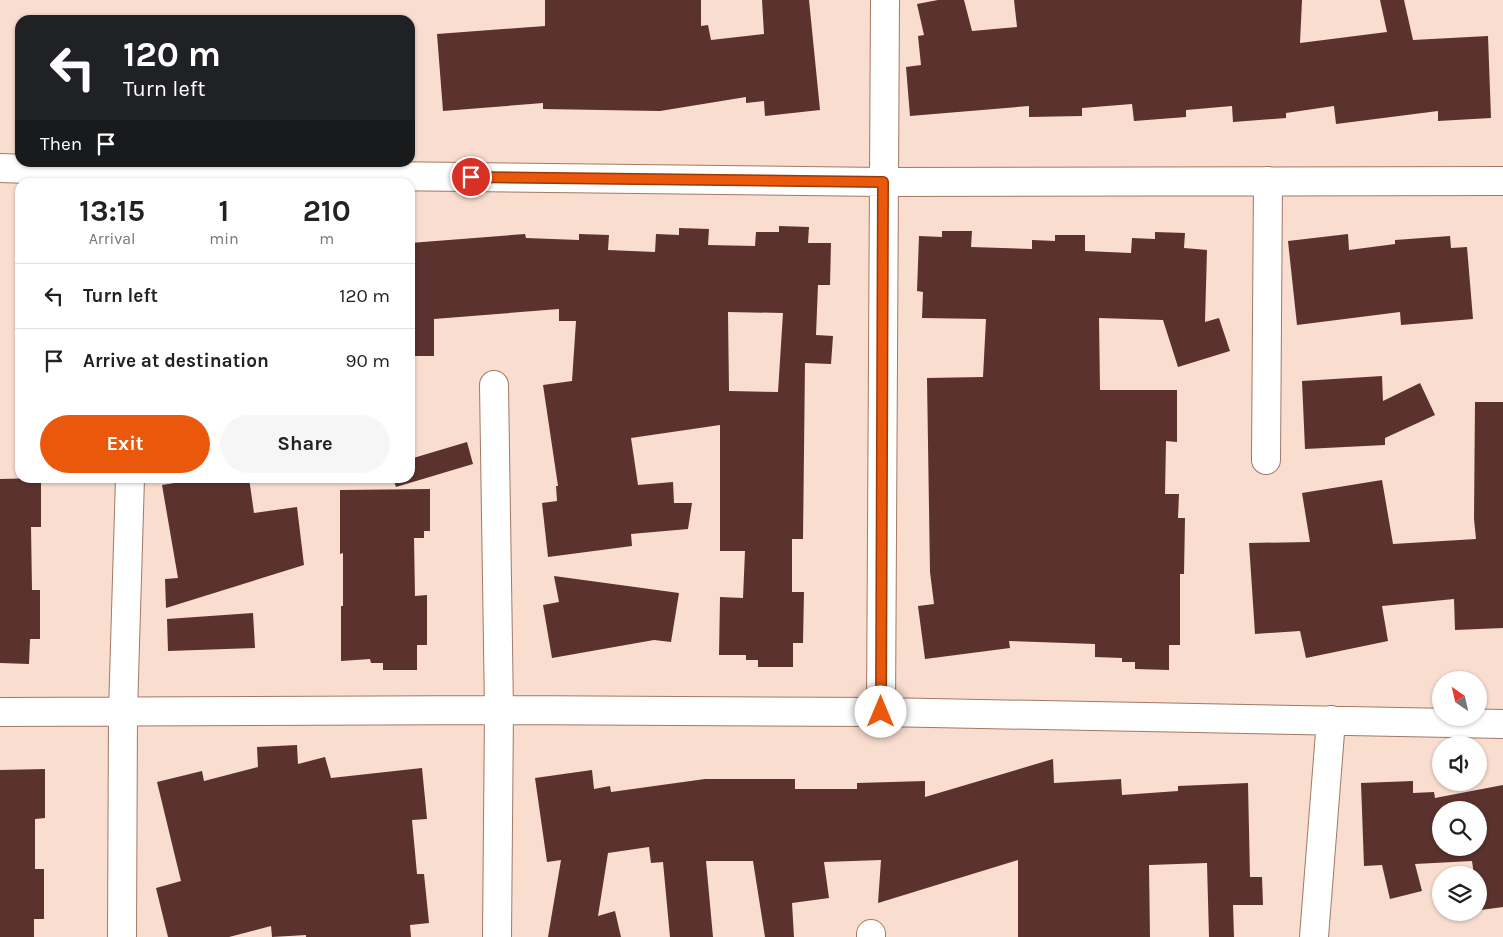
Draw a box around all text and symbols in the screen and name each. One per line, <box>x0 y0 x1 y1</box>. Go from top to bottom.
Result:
text: 120 m <box>123 34 221 75</box>
icon: left <box>40 35 105 100</box>
text: Turn left <box>123 76 206 102</box>
icon: arrive <box>92 130 120 158</box>
text: Then <box>40 133 82 155</box>
pin <box>450 156 492 198</box>
icon: arrive <box>457 163 485 191</box>
text: 13:15 <box>79 193 145 229</box>
text: 1 <box>219 193 229 229</box>
text: 210 <box>303 193 351 229</box>
text: Arrival <box>89 229 136 248</box>
text: min <box>209 229 239 248</box>
text: m <box>319 229 334 248</box>
icon: left <box>40 282 68 310</box>
text: Turn left <box>83 285 158 307</box>
text: 120 m <box>339 285 390 307</box>
icon: arrive <box>40 347 68 375</box>
text: Arrive at destination <box>83 350 269 372</box>
text: 90 m <box>345 350 390 372</box>
button: Exit <box>40 415 210 473</box>
button: Share <box>220 415 390 473</box>
north arrow <box>1432 671 1488 726</box>
map controls <box>1432 671 1487 921</box>
position arrow <box>854 685 906 737</box>
button: sound <box>1432 736 1487 791</box>
button: search <box>1432 801 1487 856</box>
button: layers <box>1432 866 1487 921</box>

